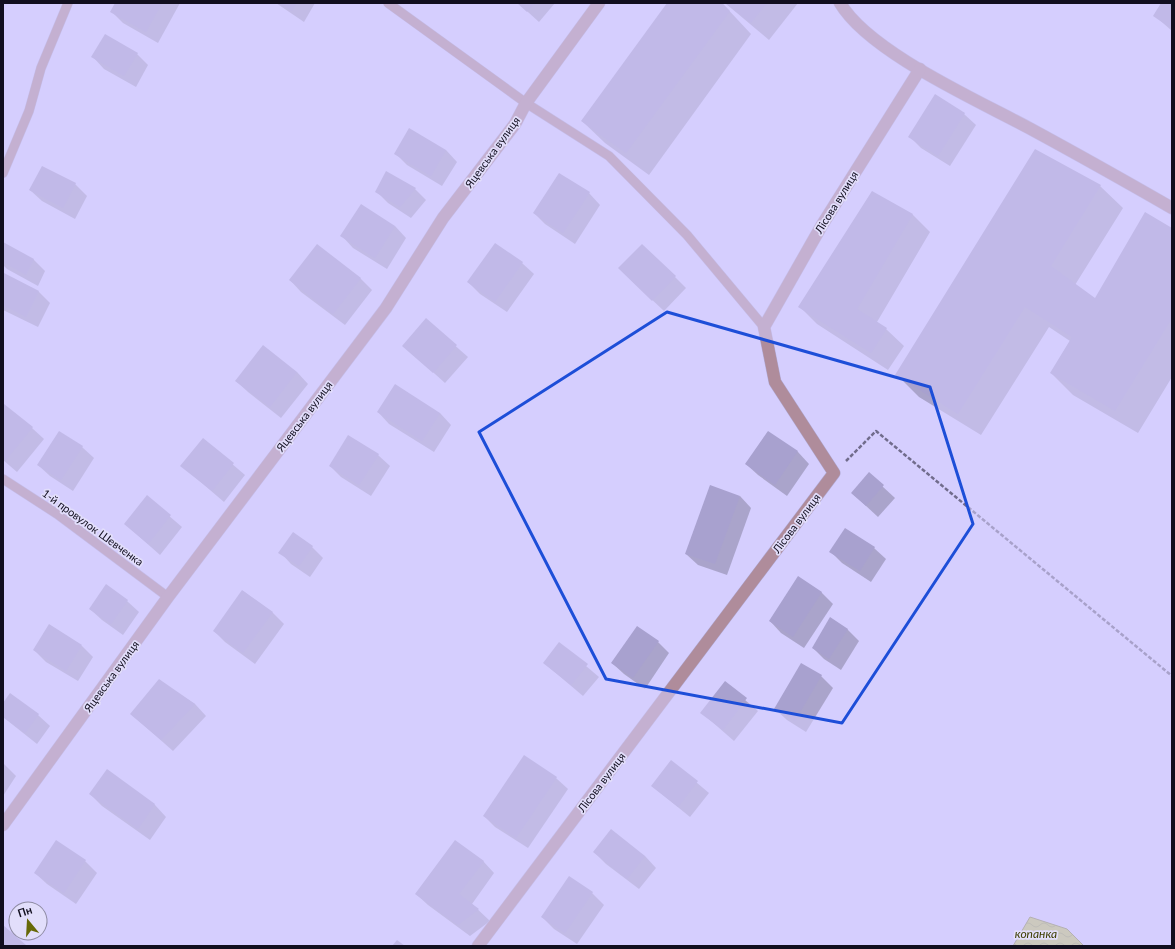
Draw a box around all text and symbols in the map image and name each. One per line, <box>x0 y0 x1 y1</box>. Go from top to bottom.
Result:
street label: Яцевська вулиця <box>461 114 522 191</box>
street label: Лісова вулиця <box>811 168 860 236</box>
street label: Яцевська вулиця <box>273 378 335 455</box>
street label: 1-й провулок Шевченка <box>40 486 146 568</box>
street label: Лісова вулиця <box>769 491 823 556</box>
street label: Яцевська вулиця <box>80 638 141 715</box>
street label: Лісова вулиця <box>574 750 628 815</box>
north arrow <box>8 901 48 941</box>
text: Пн <box>16 903 34 919</box>
water label: копанка <box>1015 926 1057 941</box>

